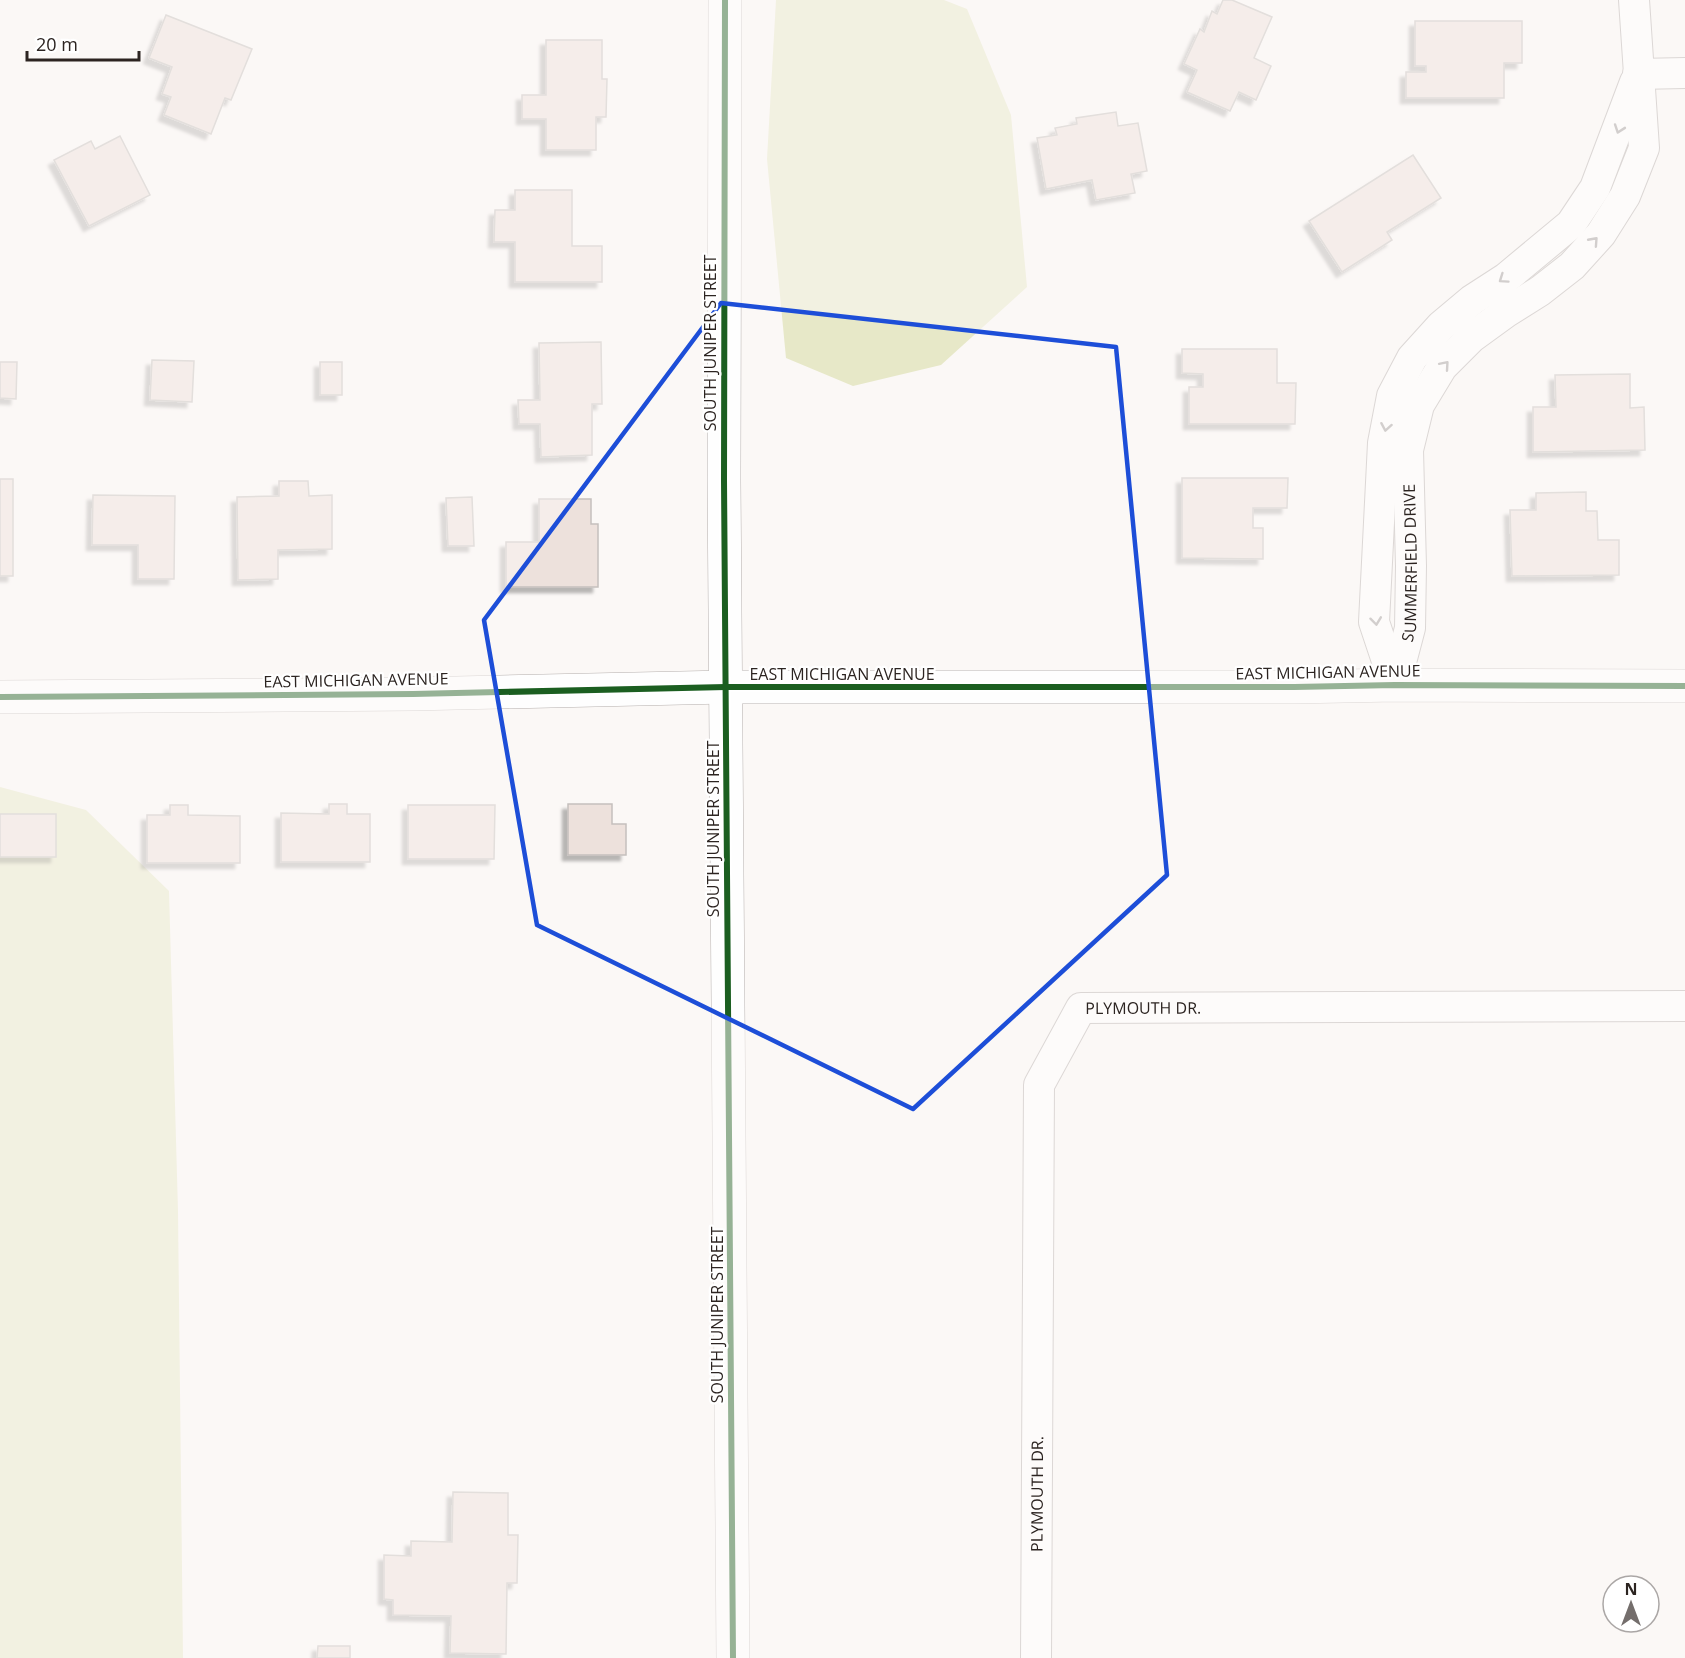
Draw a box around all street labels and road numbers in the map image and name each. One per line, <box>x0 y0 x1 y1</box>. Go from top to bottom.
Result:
street label: SOUTH JUNIPER STREET <box>699 254 721 431</box>
street label: SUMMERFIELD DRIVE <box>1396 484 1422 644</box>
street label: EAST MICHIGAN AVENUE <box>1235 659 1421 685</box>
street label: EAST MICHIGAN AVENUE <box>749 663 935 685</box>
street label: EAST MICHIGAN AVENUE <box>263 667 449 693</box>
street label: SOUTH JUNIPER STREET <box>702 740 724 917</box>
street label: PLYMOUTH DR. <box>1085 997 1201 1019</box>
street label: SOUTH JUNIPER STREET <box>706 1226 728 1403</box>
street label: PLYMOUTH DR. <box>1026 1436 1048 1552</box>

